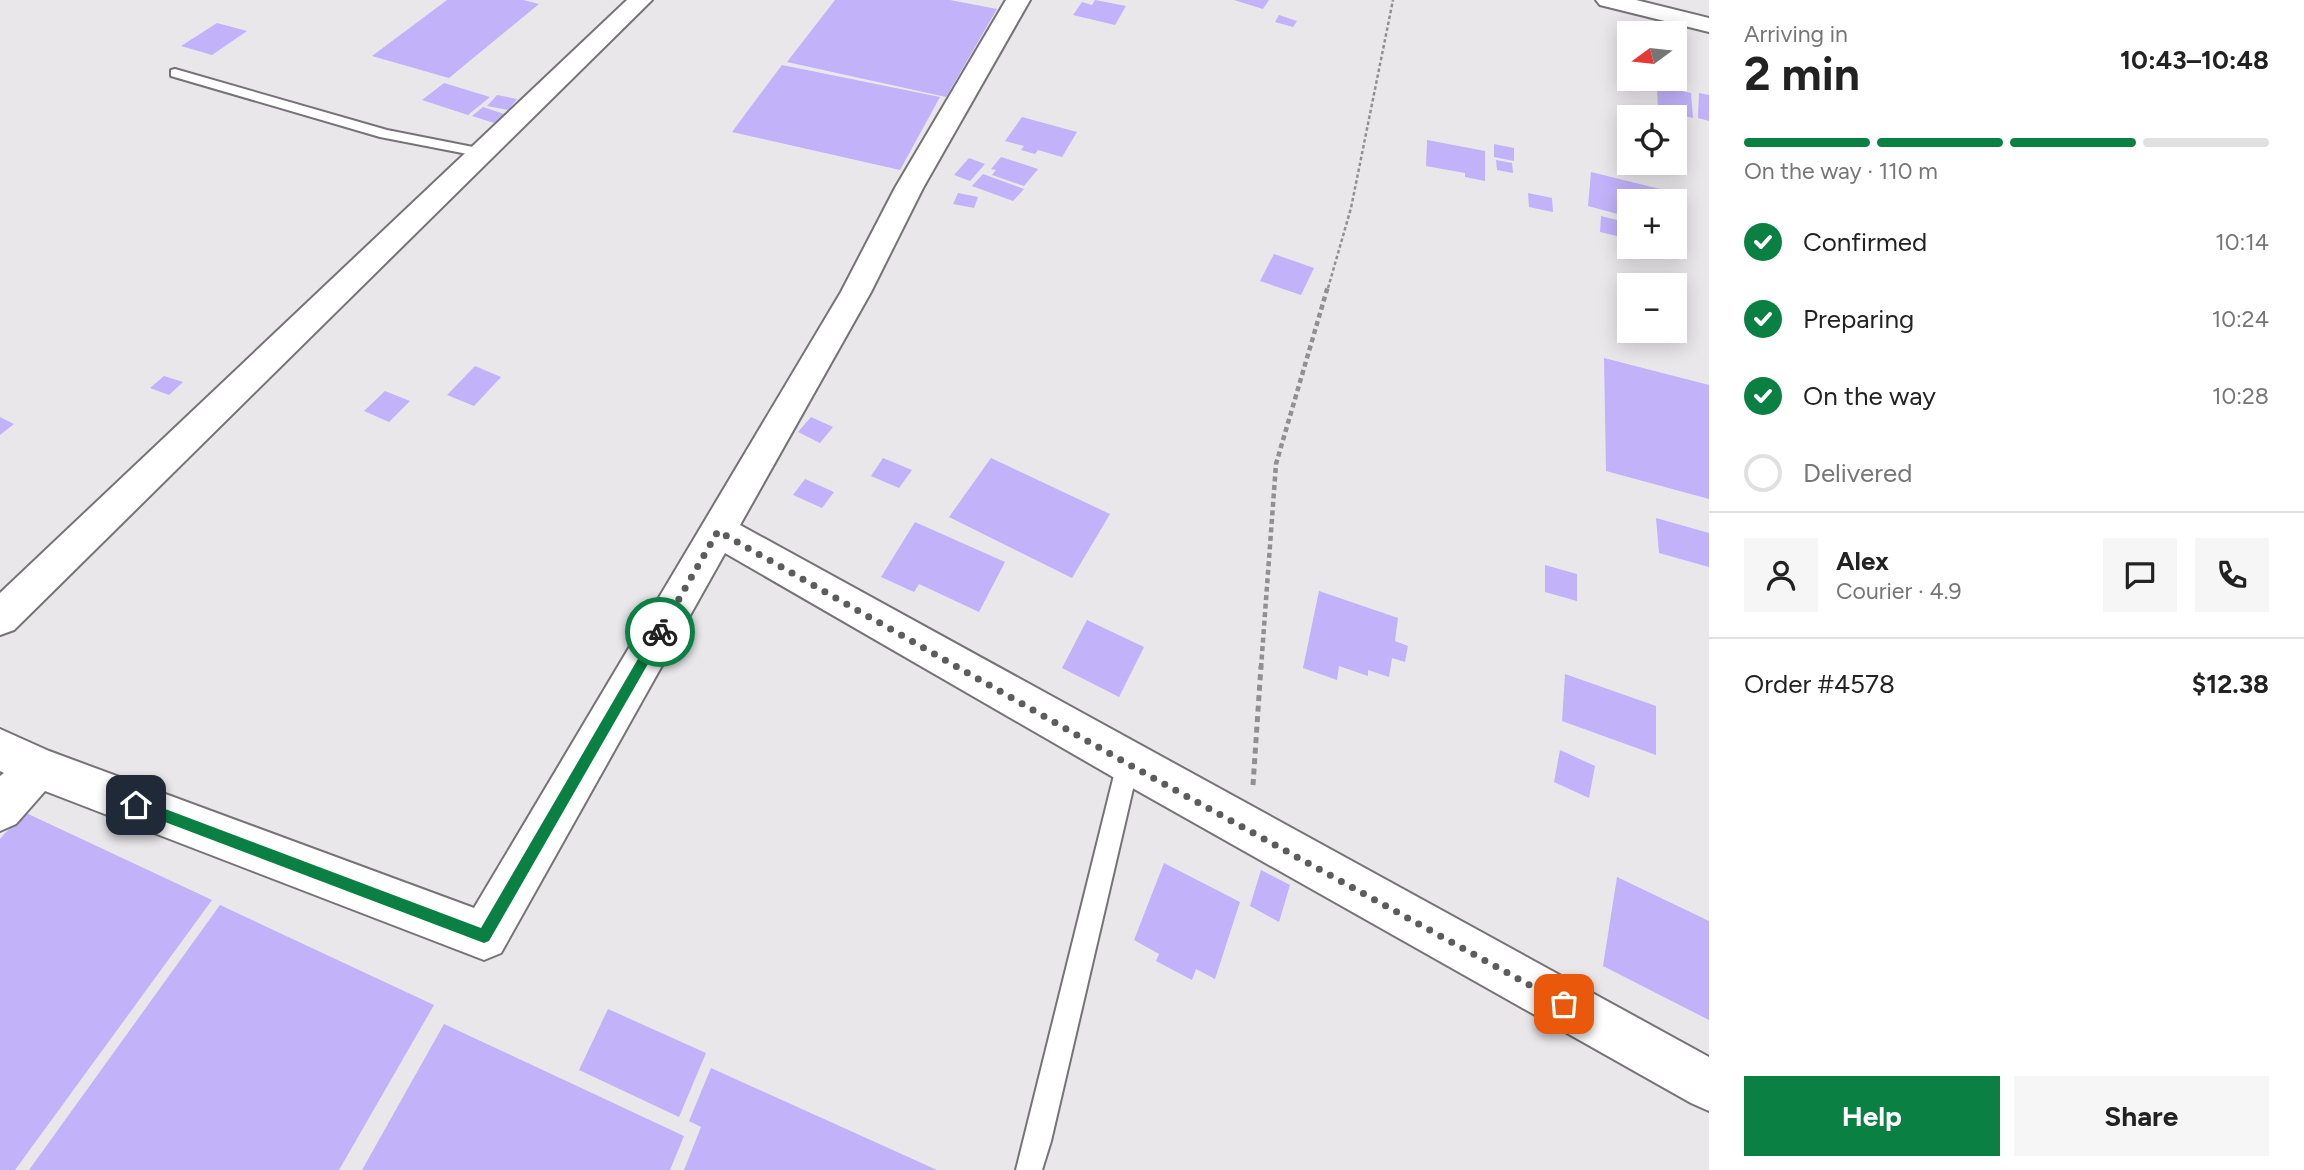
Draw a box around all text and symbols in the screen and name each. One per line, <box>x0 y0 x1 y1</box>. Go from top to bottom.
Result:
text: Arriving in <box>1744 20 1848 48</box>
north arrow <box>1617 21 1687 91</box>
map controls <box>1617 21 1687 343</box>
text: 10:43–10:48 <box>2120 44 2269 76</box>
text: 2 min <box>1744 46 1860 102</box>
button: locate <box>1617 105 1687 175</box>
text: On the way · 110 m <box>1744 157 1938 185</box>
button: + <box>1617 189 1687 259</box>
icon: check <box>1744 223 1782 261</box>
text: Confirmed <box>1803 226 1927 258</box>
text: 10:14 <box>2215 228 2269 256</box>
button: − <box>1617 273 1687 343</box>
icon: check <box>1744 300 1782 338</box>
text: Preparing <box>1803 303 1914 335</box>
text: 10:24 <box>2212 305 2269 333</box>
icon: check <box>1744 377 1782 415</box>
text: On the way <box>1803 380 1936 412</box>
text: 10:28 <box>2212 382 2269 410</box>
text: Delivered <box>1803 457 1912 489</box>
button: person <box>1744 538 1818 612</box>
button: chat <box>2103 538 2177 612</box>
button: phone <box>2195 538 2269 612</box>
text: Alex <box>1836 545 1889 577</box>
text: Courier · 4.9 <box>1836 577 1962 605</box>
courier <box>625 597 695 667</box>
icon: bike <box>641 613 679 651</box>
text: Order #4578 <box>1744 668 1895 700</box>
text: $12.38 <box>2192 668 2269 700</box>
pin <box>106 775 166 835</box>
icon: home <box>117 786 155 824</box>
pin <box>1534 974 1594 1034</box>
icon: bag <box>1545 985 1583 1023</box>
button: Help <box>1744 1076 2000 1156</box>
button: Share <box>2014 1076 2269 1156</box>

